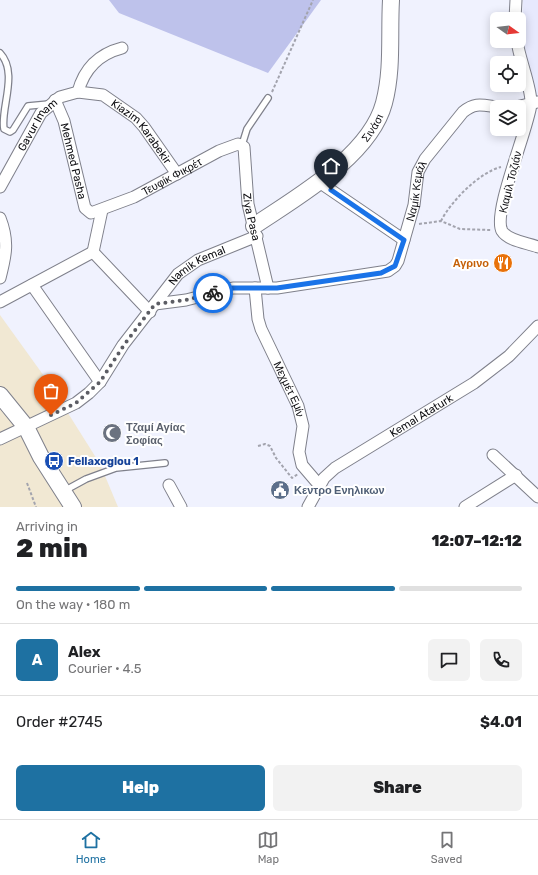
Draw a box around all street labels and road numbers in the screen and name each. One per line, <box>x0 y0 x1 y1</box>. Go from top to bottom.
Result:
street label: Gavur Imam <box>15 96 60 153</box>
street label: Kiazim Karabekir <box>109 97 174 167</box>
street label: Σινάσι <box>359 112 387 145</box>
street label: Mehmed Pasha <box>58 122 89 201</box>
street label: Κιαμίλ Τοζιάν <box>496 149 525 215</box>
street label: Τευφίκ Φικρέτ <box>140 155 205 199</box>
street label: Ναμίκ Κεμάλ <box>404 158 430 223</box>
street label: Ziya Pasa <box>240 192 263 242</box>
street label: Namik Kemal <box>166 244 227 288</box>
street label: Μεχμέτ Εμίν <box>271 359 307 419</box>
street label: Kemal Ataturk <box>387 391 456 440</box>

